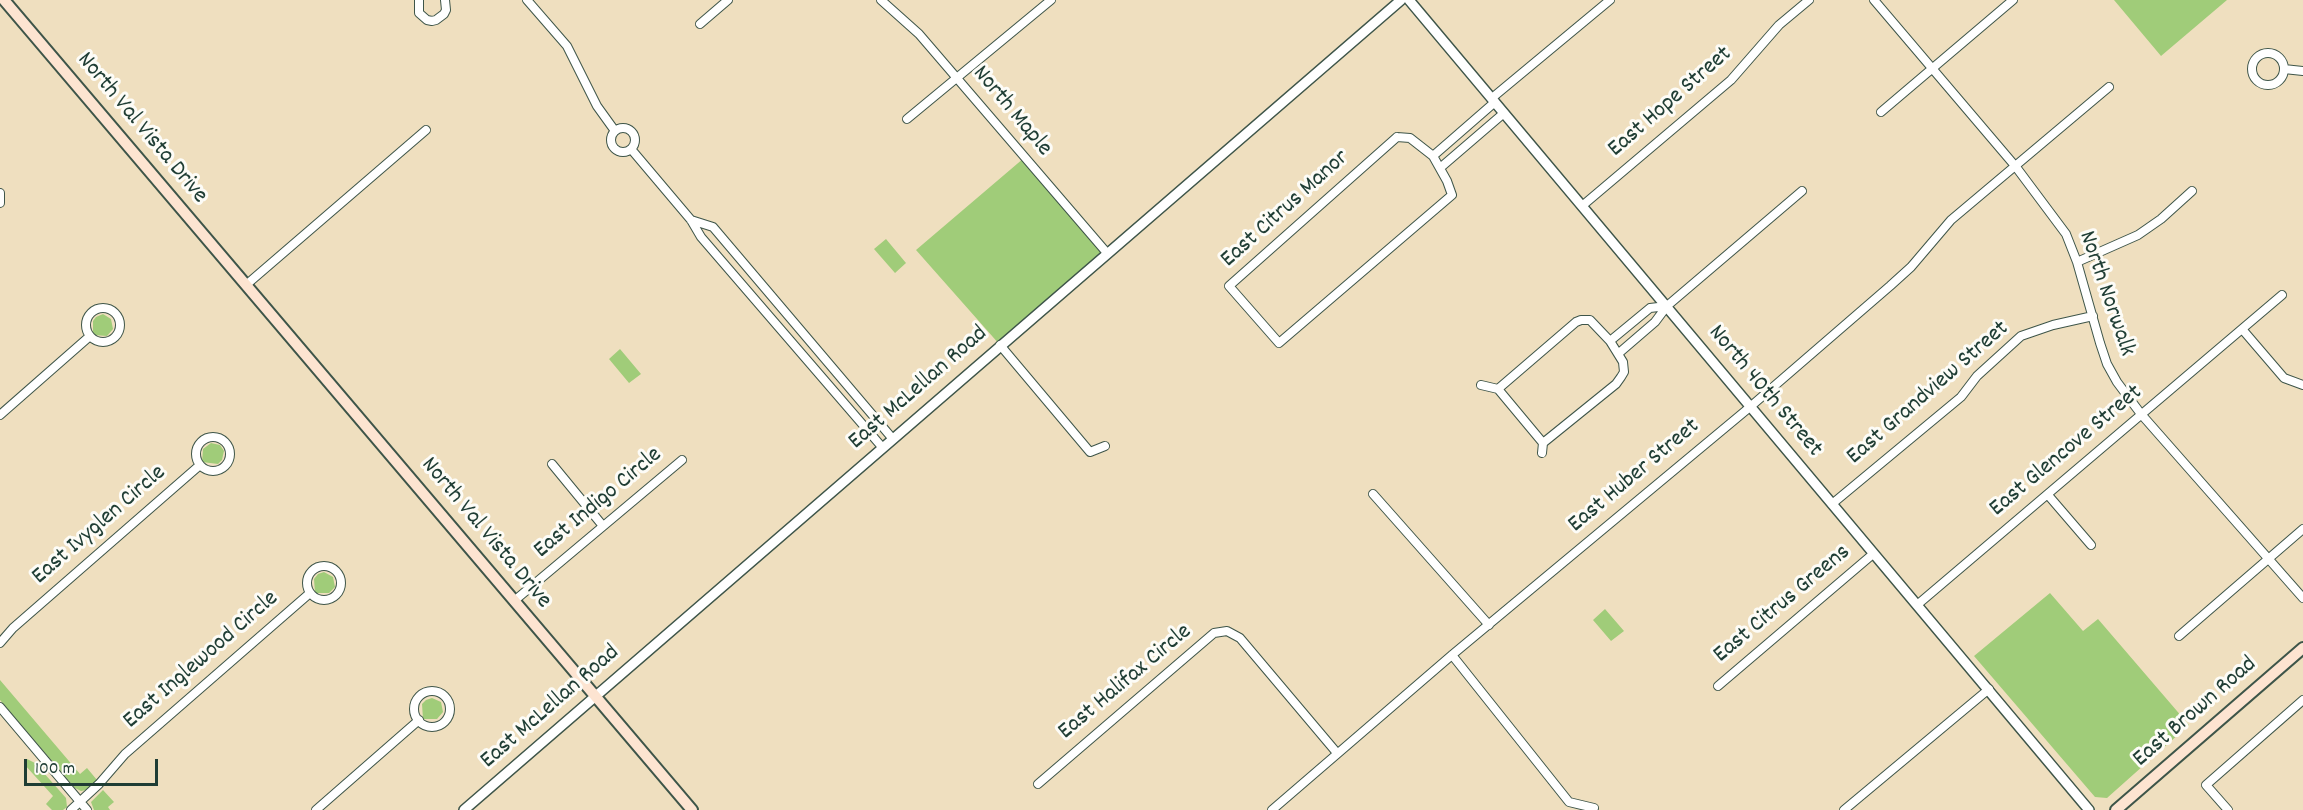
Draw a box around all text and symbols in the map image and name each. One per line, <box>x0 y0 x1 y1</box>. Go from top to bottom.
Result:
street label: East Hope Street <box>1603 41 1739 165</box>
street label: North Val Vista Drive <box>69 47 213 211</box>
street label: North Maple <box>965 61 1057 163</box>
street label: East Citrus Manor <box>1216 145 1356 275</box>
street label: North Norwalk <box>2070 228 2140 360</box>
street label: East Grandview Street <box>1842 316 2016 472</box>
street label: North 40th Street <box>1700 320 1828 464</box>
street label: East McLellan Road <box>844 321 994 457</box>
street label: East Glencove Street <box>1985 380 2149 524</box>
street label: East Huber Street <box>1563 414 1707 540</box>
street label: East Indigo Circle <box>529 442 669 566</box>
street label: North Val Vista Drive <box>413 452 557 616</box>
street label: East Ivyglen Circle <box>27 460 173 592</box>
street label: East Citrus Greens <box>1709 539 1857 671</box>
street label: East Inglewood Circle <box>118 586 286 736</box>
street label: East Halifax Circle <box>1053 619 1199 747</box>
street label: East McLellan Road <box>476 640 626 776</box>
street label: East Brown Road <box>2128 651 2264 775</box>
scale bar <box>27 747 160 785</box>
text: 100 m <box>35 757 75 782</box>

